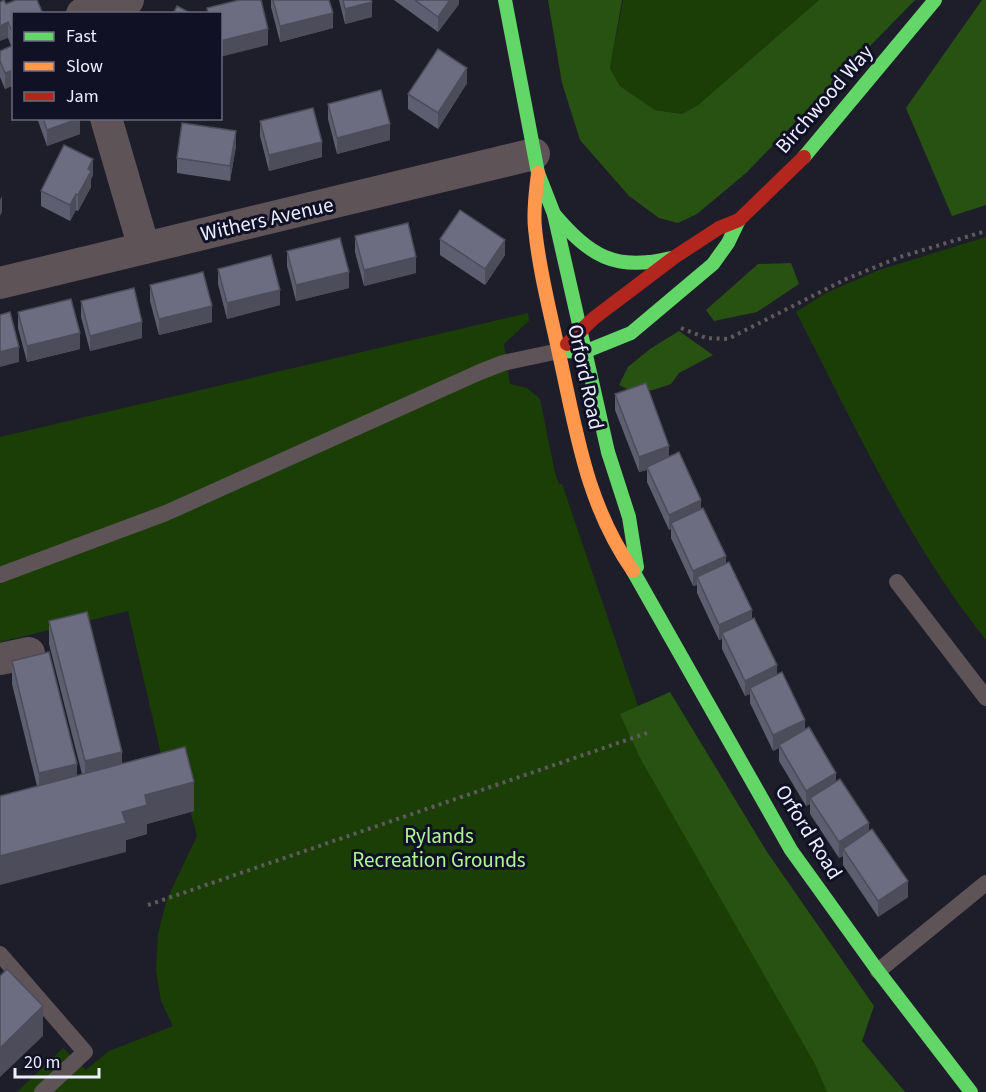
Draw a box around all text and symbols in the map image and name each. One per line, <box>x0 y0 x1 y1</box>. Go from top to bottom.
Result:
legend <box>12 12 222 120</box>
text: Fast <box>66 24 97 49</box>
street label: Birchwood Way <box>768 38 880 160</box>
text: Slow <box>66 54 103 79</box>
text: Jam <box>66 84 99 109</box>
street label: Withers Avenue <box>198 189 336 249</box>
street label: Orford Road <box>560 322 612 432</box>
street label: Orford Road <box>768 779 850 885</box>
park label: Rylands Recreation Grounds <box>352 821 526 875</box>
scale bar <box>15 1041 99 1079</box>
text: 20 m <box>24 1050 60 1075</box>

